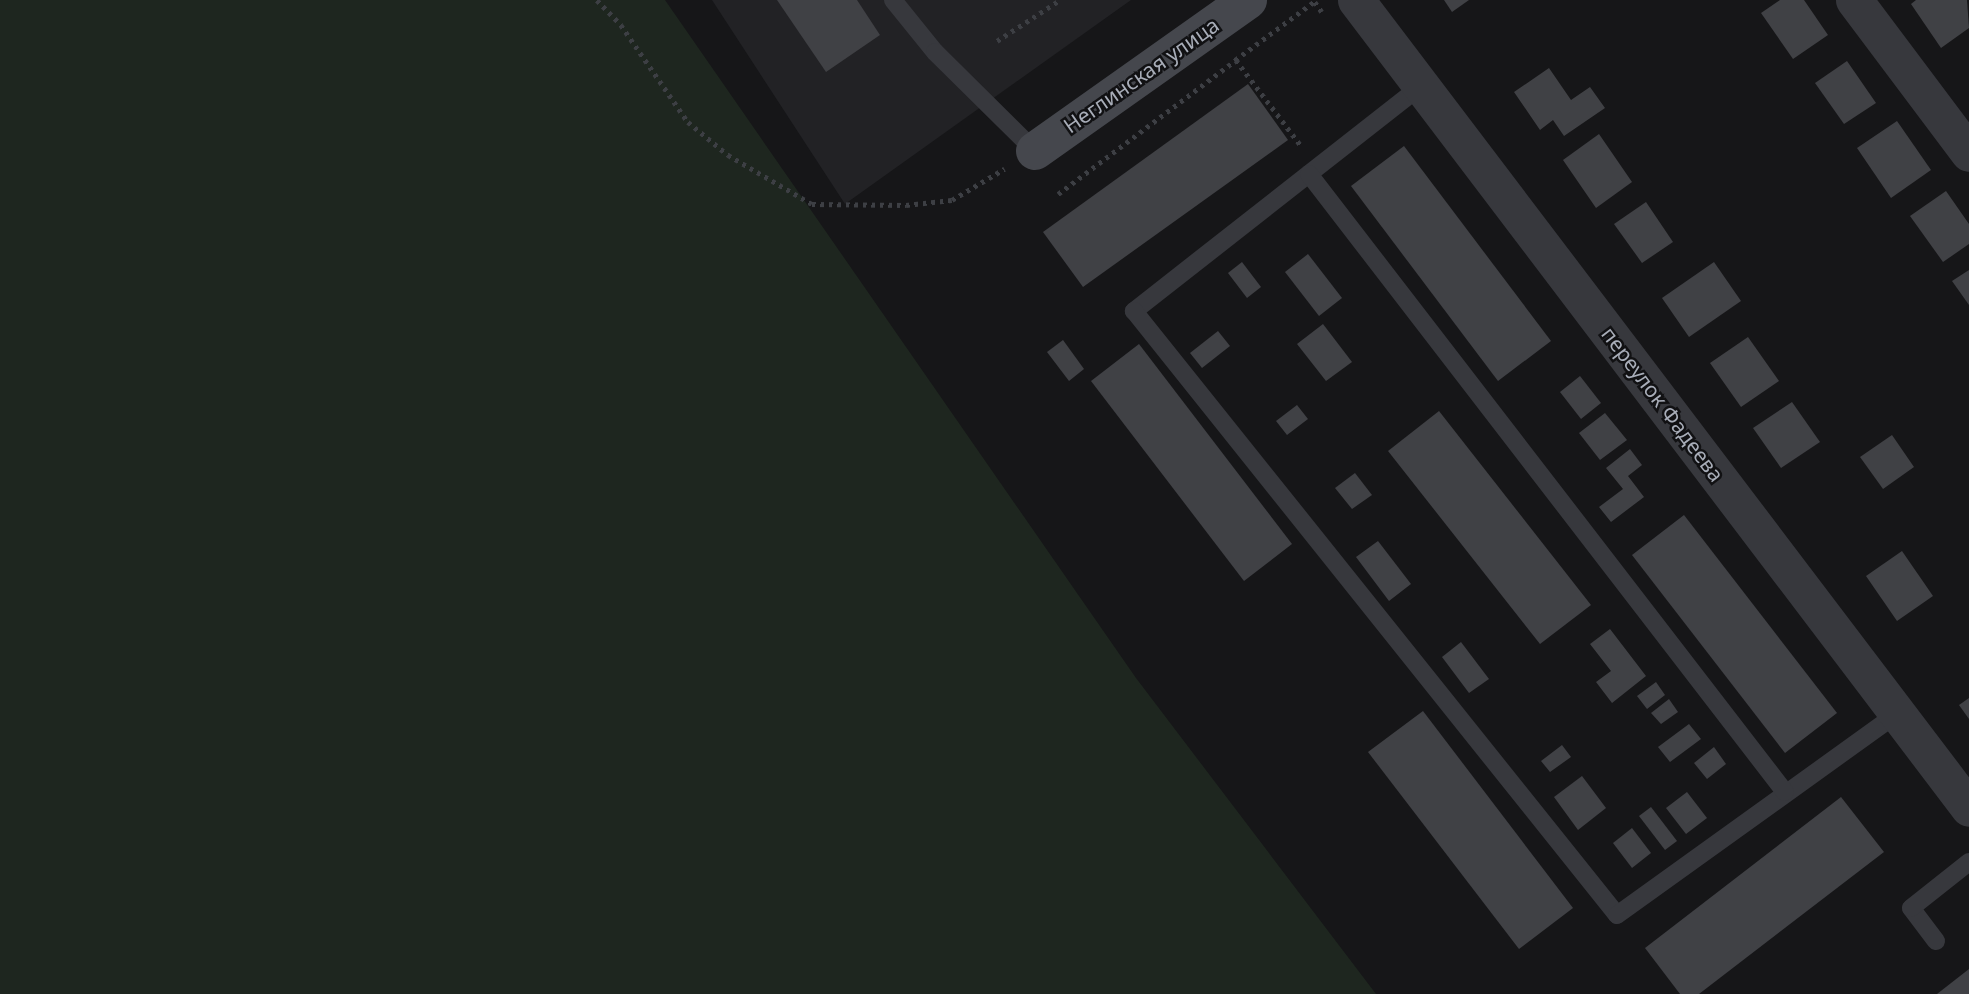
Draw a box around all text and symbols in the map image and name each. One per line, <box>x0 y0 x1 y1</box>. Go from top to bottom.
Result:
street label: Неглинская улица <box>1058 12 1224 138</box>
street label: переулок Фадеева <box>1597 322 1729 486</box>

